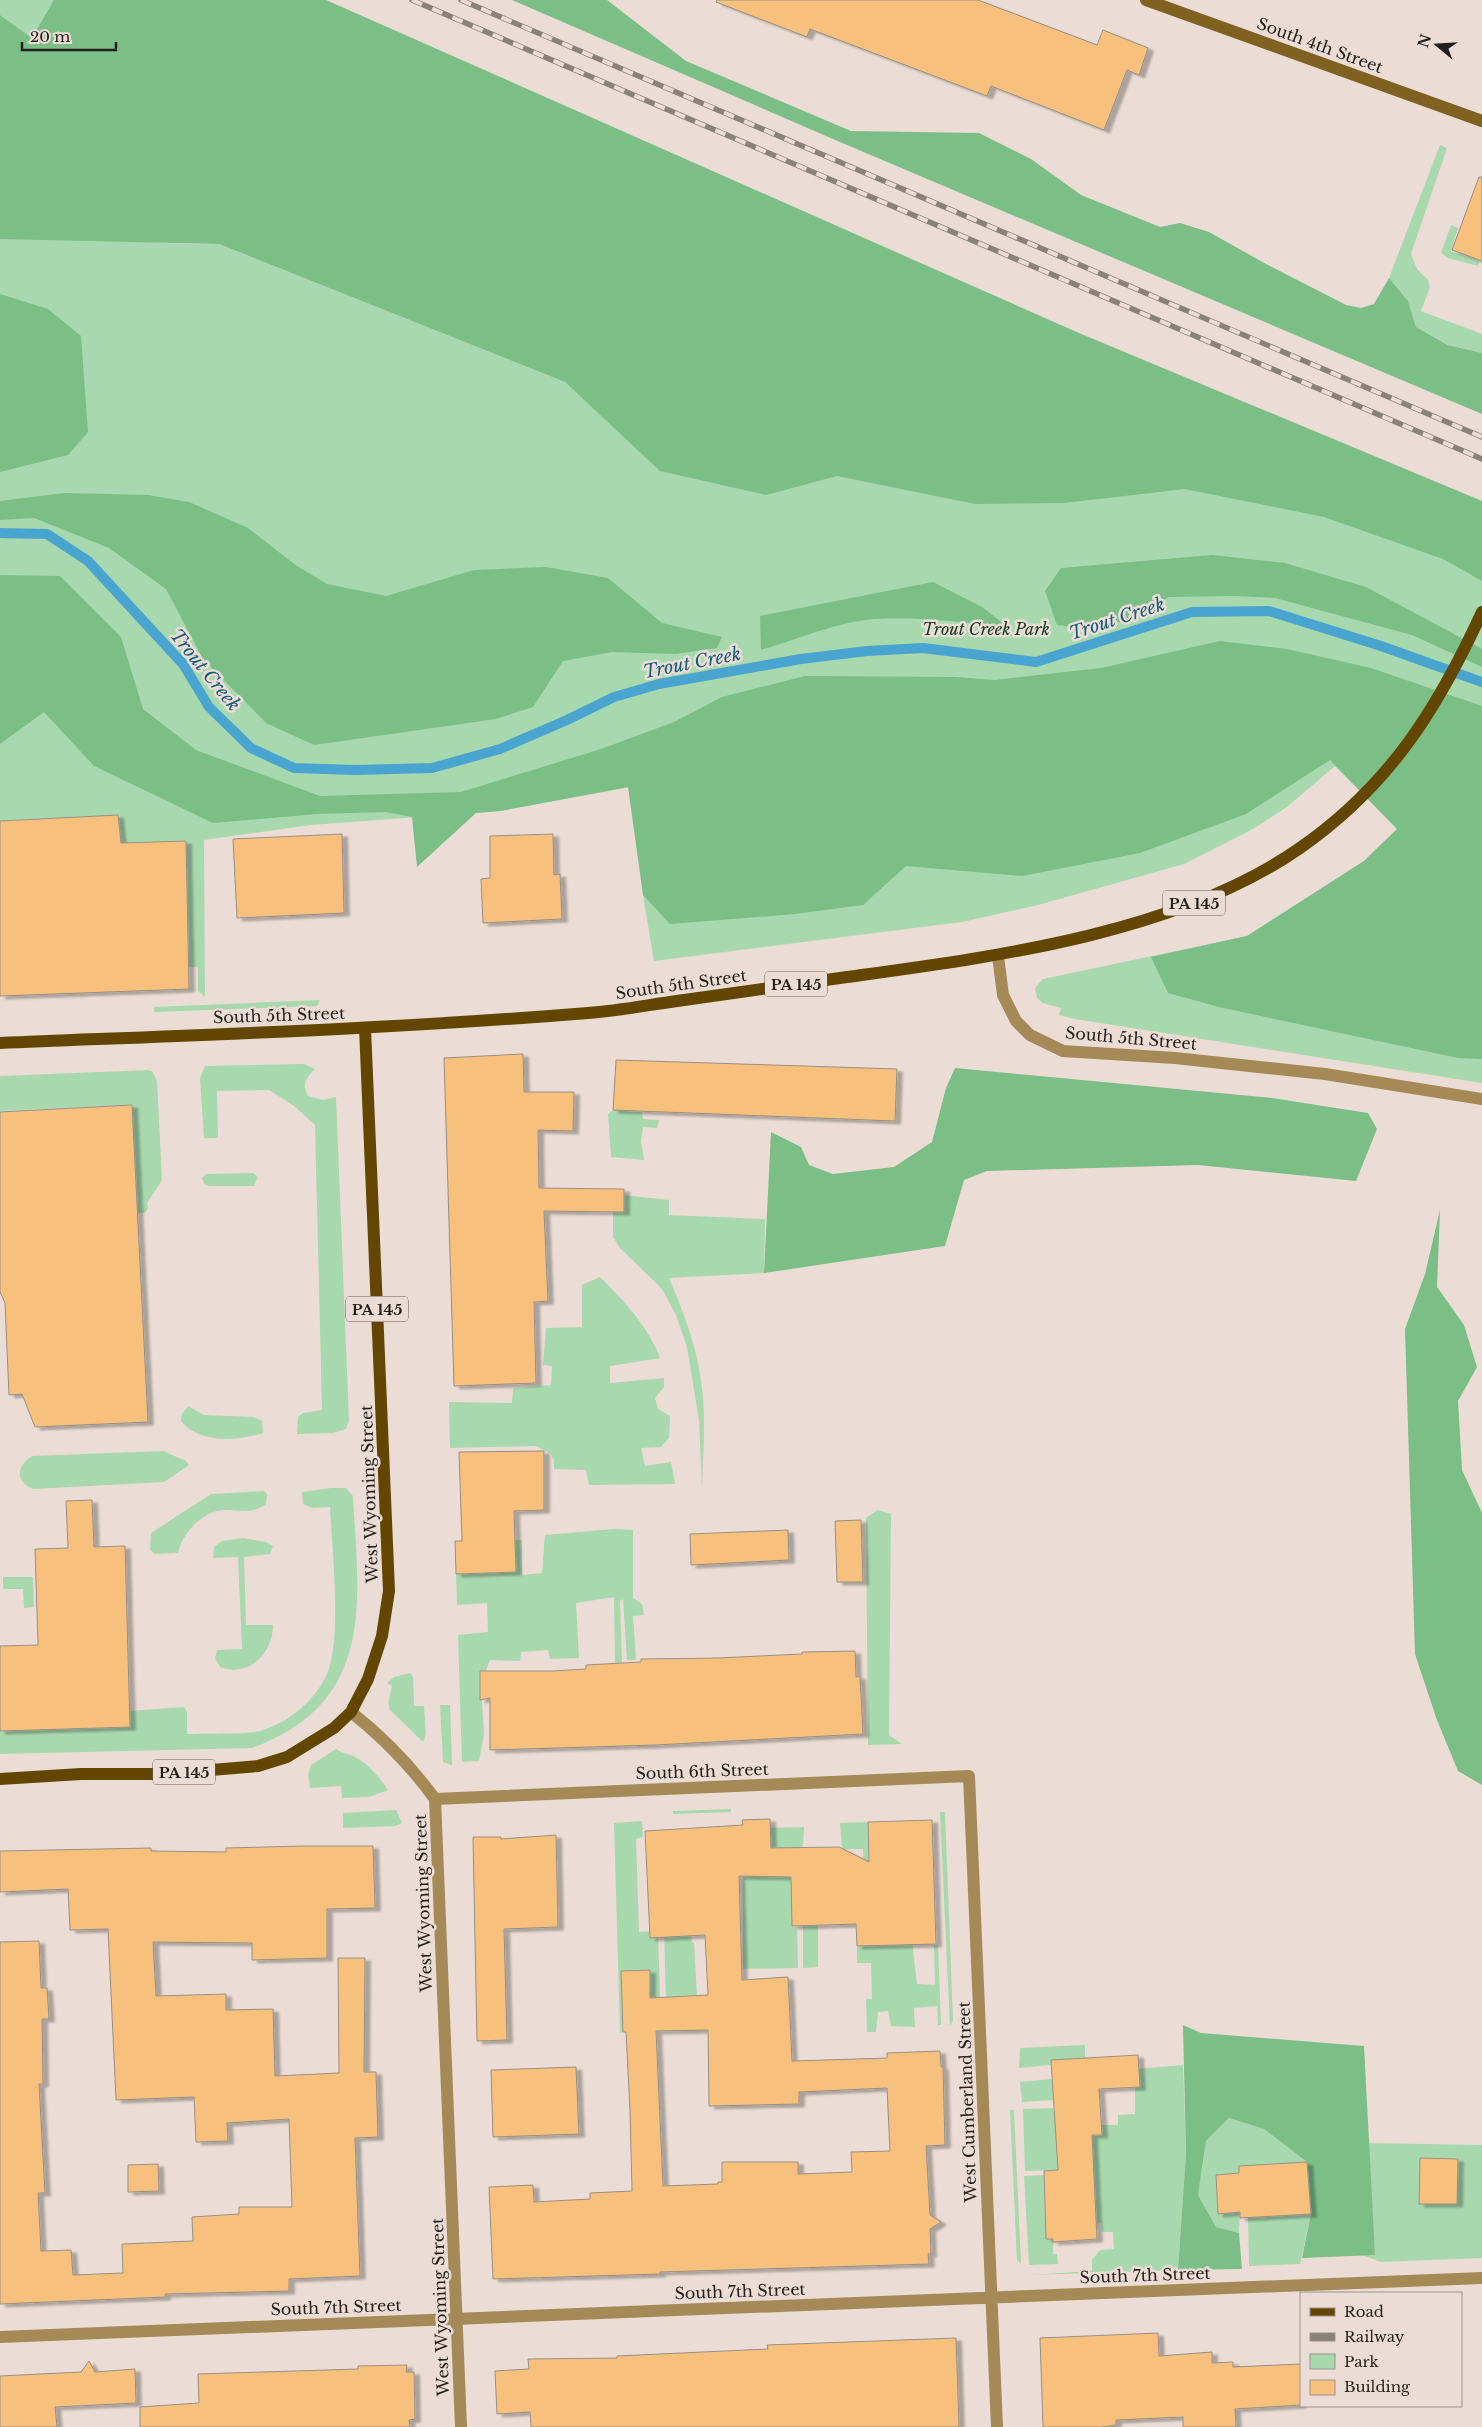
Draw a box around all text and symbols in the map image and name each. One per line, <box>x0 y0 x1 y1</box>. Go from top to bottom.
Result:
street label: South 4th Street <box>1254 13 1386 77</box>
scale bar <box>22 20 116 52</box>
north arrow <box>1412 20 1462 70</box>
text: 20 m <box>30 27 70 46</box>
text: N <box>1414 32 1435 50</box>
water label: Trout Creek <box>1066 593 1168 645</box>
park label: Trout Creek Park <box>922 619 1050 639</box>
water label: Trout Creek <box>165 625 245 715</box>
water label: Trout Creek <box>641 643 743 683</box>
road number: PA 145 <box>1163 890 1225 916</box>
street label: South 5th Street <box>614 965 748 1003</box>
road number: PA 145 <box>765 972 827 996</box>
street label: South 5th Street <box>213 1003 345 1027</box>
street label: South 5th Street <box>1064 1022 1198 1054</box>
road number: PA 145 <box>346 1296 408 1322</box>
street label: West Wyoming Street <box>356 1405 382 1584</box>
street label: South 6th Street <box>635 1759 769 1783</box>
road number: PA 145 <box>153 1760 215 1784</box>
street label: West Wyoming Street <box>410 1814 436 1993</box>
street label: West Cumberland Street <box>953 2001 981 2204</box>
street label: West Wyoming Street <box>427 2218 453 2397</box>
street label: South 7th Street <box>1079 2263 1211 2287</box>
street label: South 7th Street <box>674 2279 806 2303</box>
legend <box>1300 2292 1462 2407</box>
street label: South 7th Street <box>270 2295 402 2319</box>
text: Road <box>1344 2302 1384 2321</box>
text: Railway <box>1344 2327 1405 2346</box>
text: Park <box>1344 2352 1380 2371</box>
text: Building <box>1344 2377 1411 2396</box>

